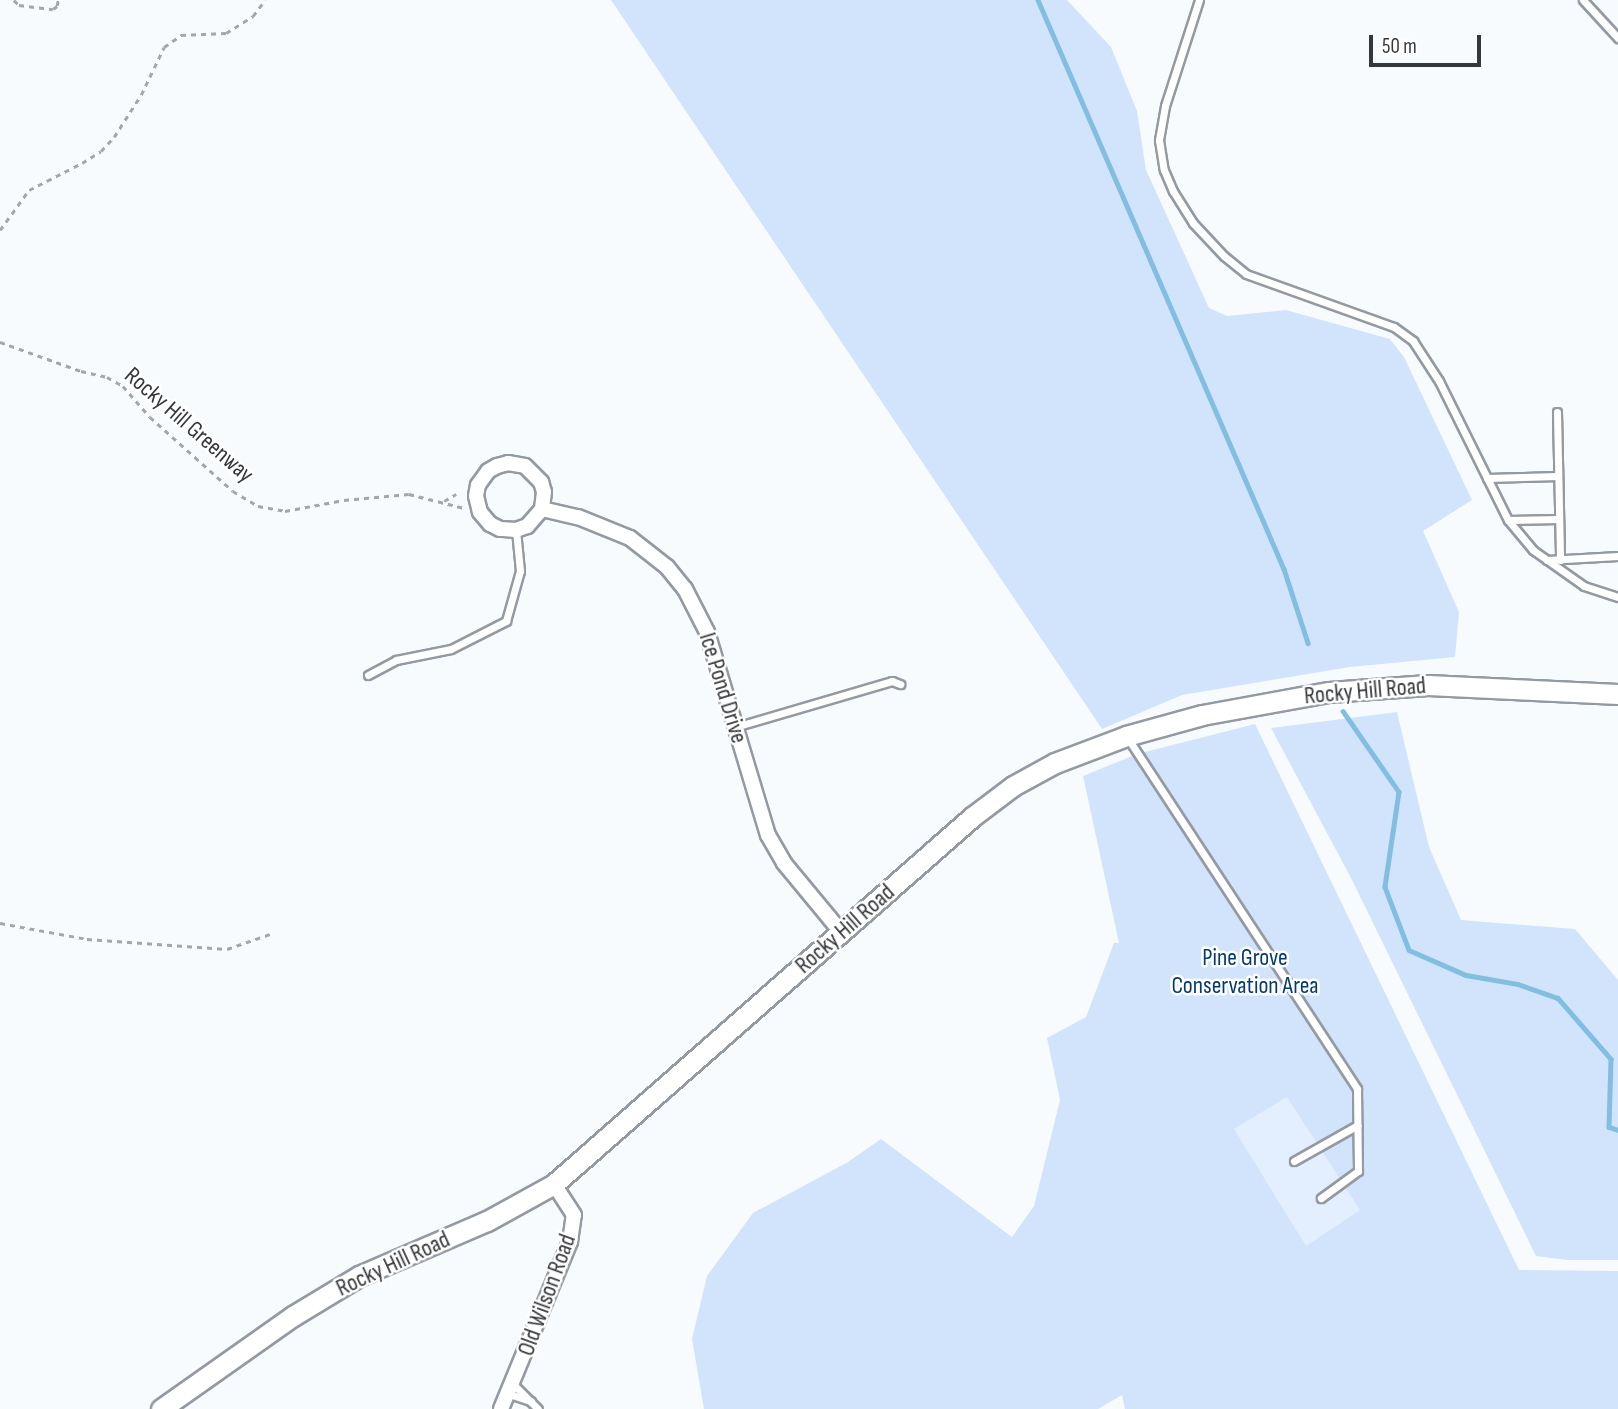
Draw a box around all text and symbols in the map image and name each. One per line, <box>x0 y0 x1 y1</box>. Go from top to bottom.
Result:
scale bar <box>1373 21 1485 65</box>
text: 50 m <box>1382 34 1417 59</box>
street label: Rocky Hill Greenway <box>119 361 259 489</box>
street label: Ice Pond Drive <box>693 629 753 747</box>
street label: Rocky Hill Road <box>1303 671 1427 711</box>
street label: Rocky Hill Road <box>790 878 900 980</box>
park label: Pine Grove Conservation Area <box>1171 944 1319 1000</box>
street label: Rocky Hill Road <box>332 1225 454 1303</box>
street label: Old Wilson Road <box>512 1230 582 1360</box>

